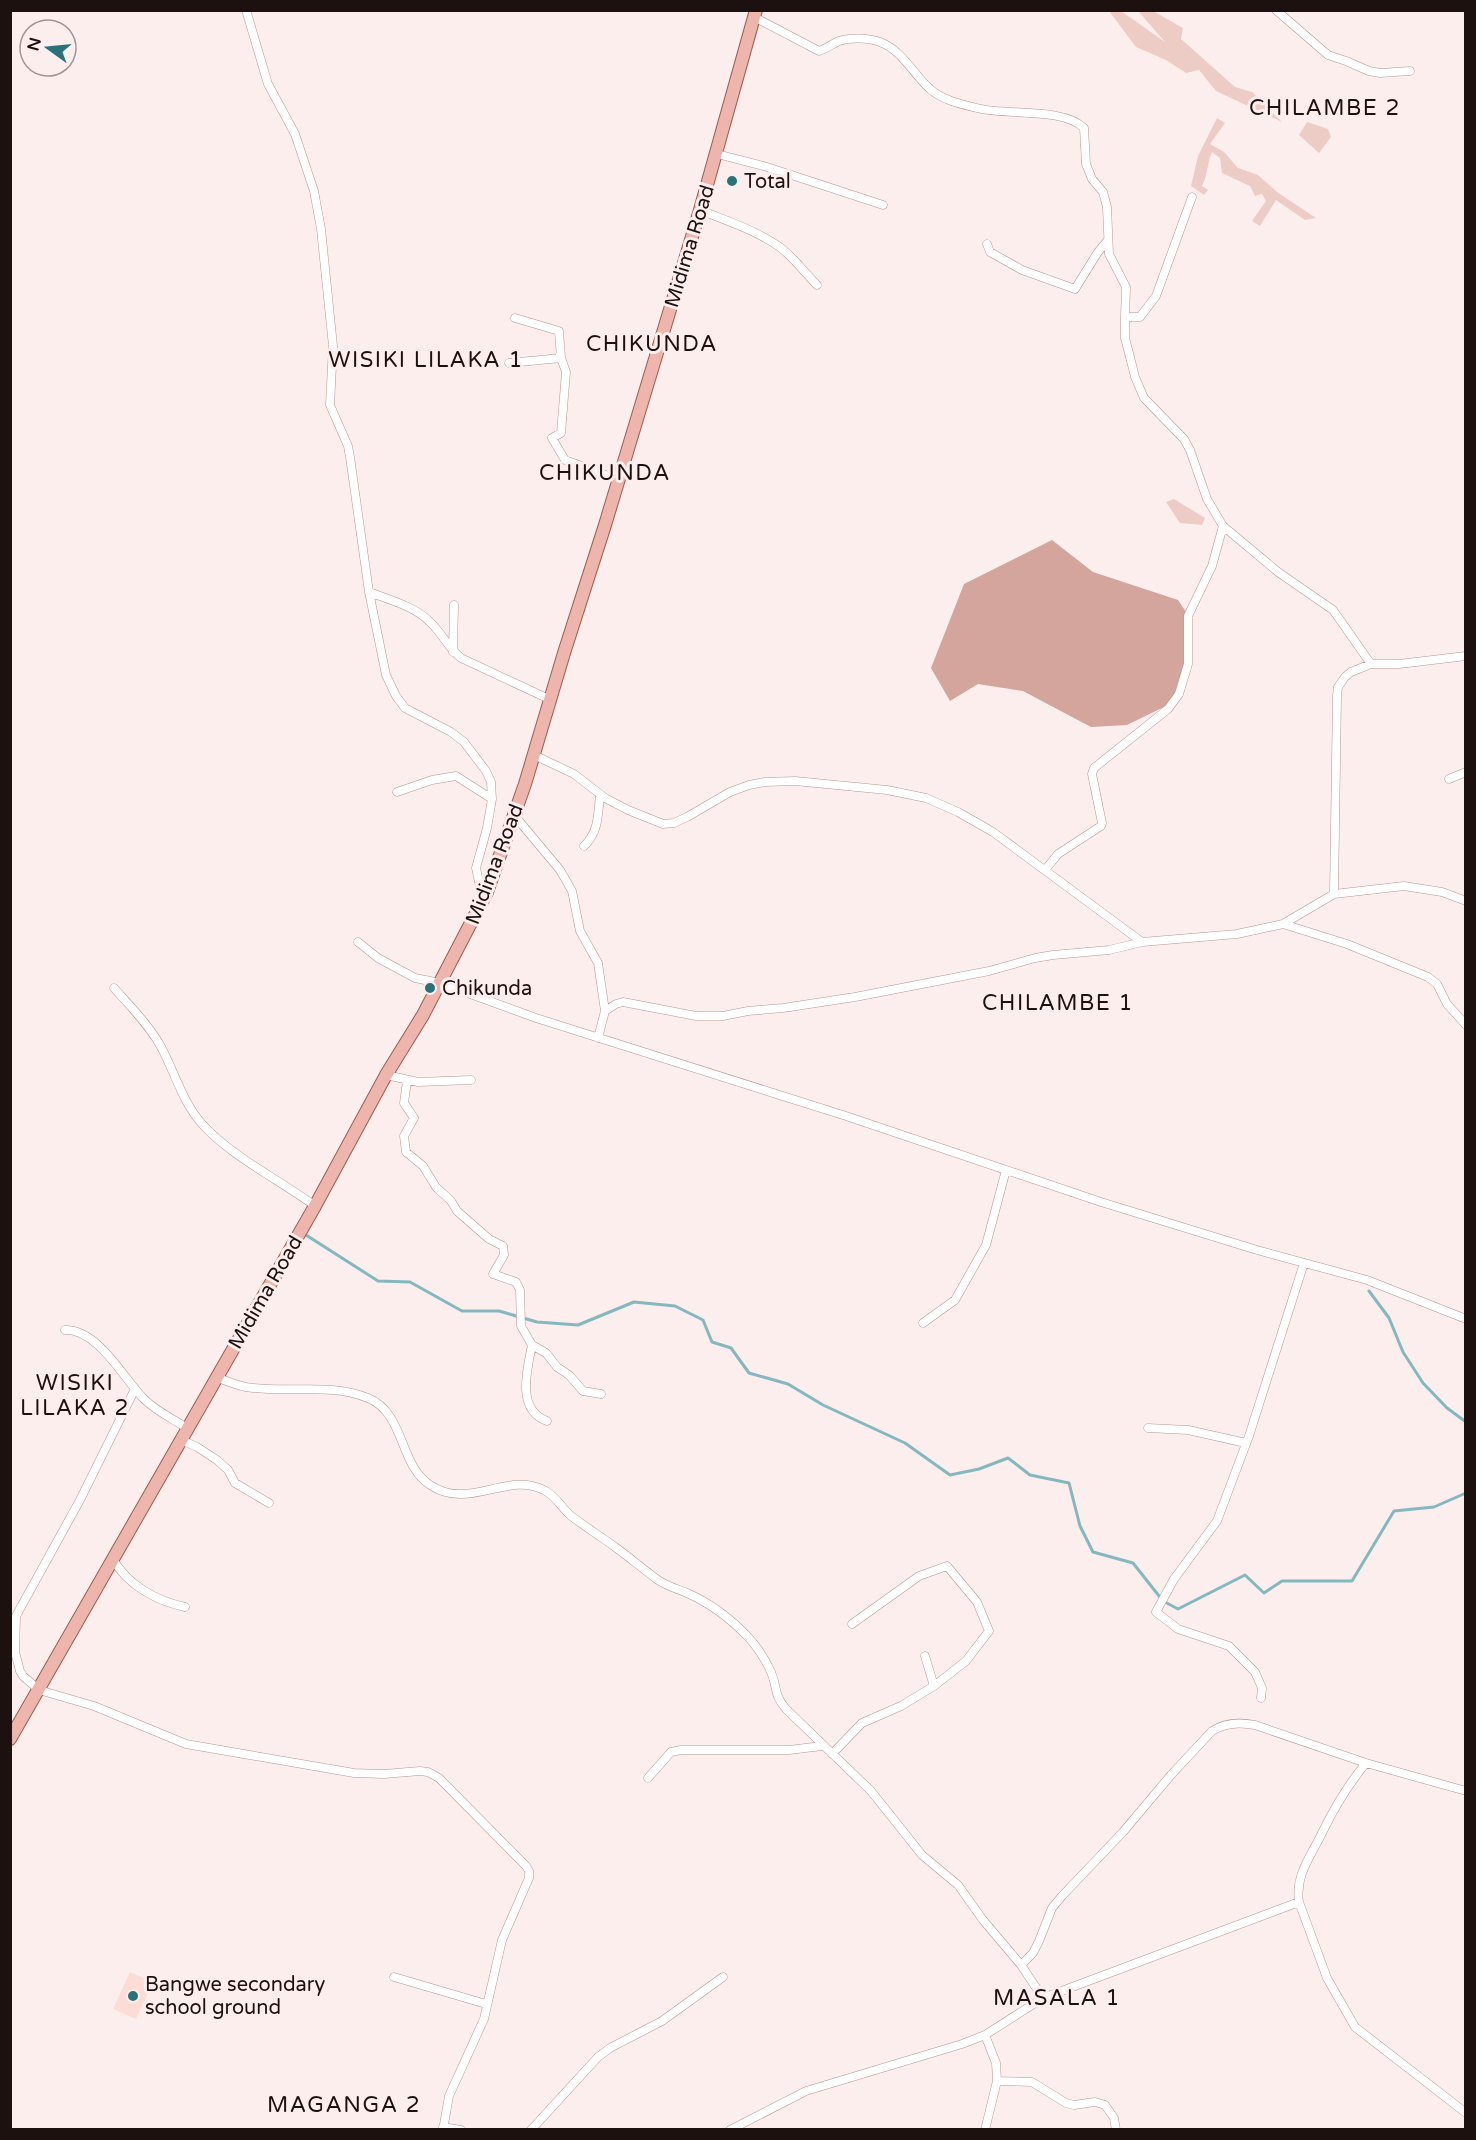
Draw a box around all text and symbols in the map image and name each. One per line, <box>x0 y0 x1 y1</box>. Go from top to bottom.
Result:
north arrow <box>18 18 78 78</box>
text: N <box>23 36 46 53</box>
district label: CHILAMBE 2 <box>1249 95 1401 121</box>
place label: Total <box>744 170 791 194</box>
marker: Total <box>725 174 739 188</box>
street label: Midima Road <box>660 182 720 310</box>
district label: CHIKUNDA <box>586 331 718 357</box>
district label: WISIKI LILAKA 1 <box>328 347 524 373</box>
district label: CHIKUNDA <box>539 460 671 486</box>
street label: Midima Road <box>461 801 529 928</box>
place label: Chikunda <box>442 977 532 1001</box>
marker: Chikunda <box>423 981 437 995</box>
district label: CHILAMBE 1 <box>982 990 1134 1016</box>
street label: Midima Road <box>224 1232 308 1353</box>
district label: WISIKI LILAKA 2 <box>20 1370 130 1421</box>
place label: Bangwe secondary school ground <box>145 1973 325 2020</box>
district label: MASALA 1 <box>993 1985 1121 2011</box>
marker: Bangwe secondary school ground <box>126 1989 140 2003</box>
district label: MAGANGA 2 <box>267 2092 421 2118</box>

